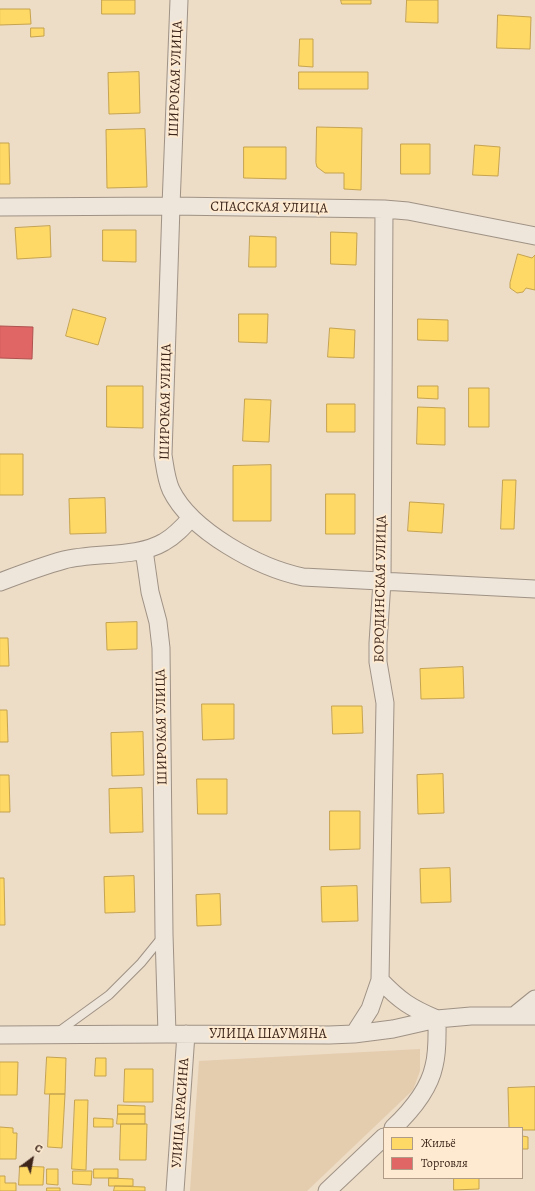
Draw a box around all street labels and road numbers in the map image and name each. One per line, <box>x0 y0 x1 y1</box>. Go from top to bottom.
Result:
street label: ШИРОКАЯ УЛИЦА <box>166 21 186 137</box>
street label: СПАССКАЯ УЛИЦА <box>210 199 328 217</box>
street label: ШИРОКАЯ УЛИЦА <box>157 344 175 460</box>
street label: БОРОДИНСКАЯ УЛИЦА <box>371 515 391 663</box>
street label: ШИРОКАЯ УЛИЦА <box>153 669 171 785</box>
street label: УЛИЦА ШАУМЯНА <box>209 1027 327 1043</box>
street label: УЛИЦА КРАСИНА <box>169 1057 193 1169</box>

